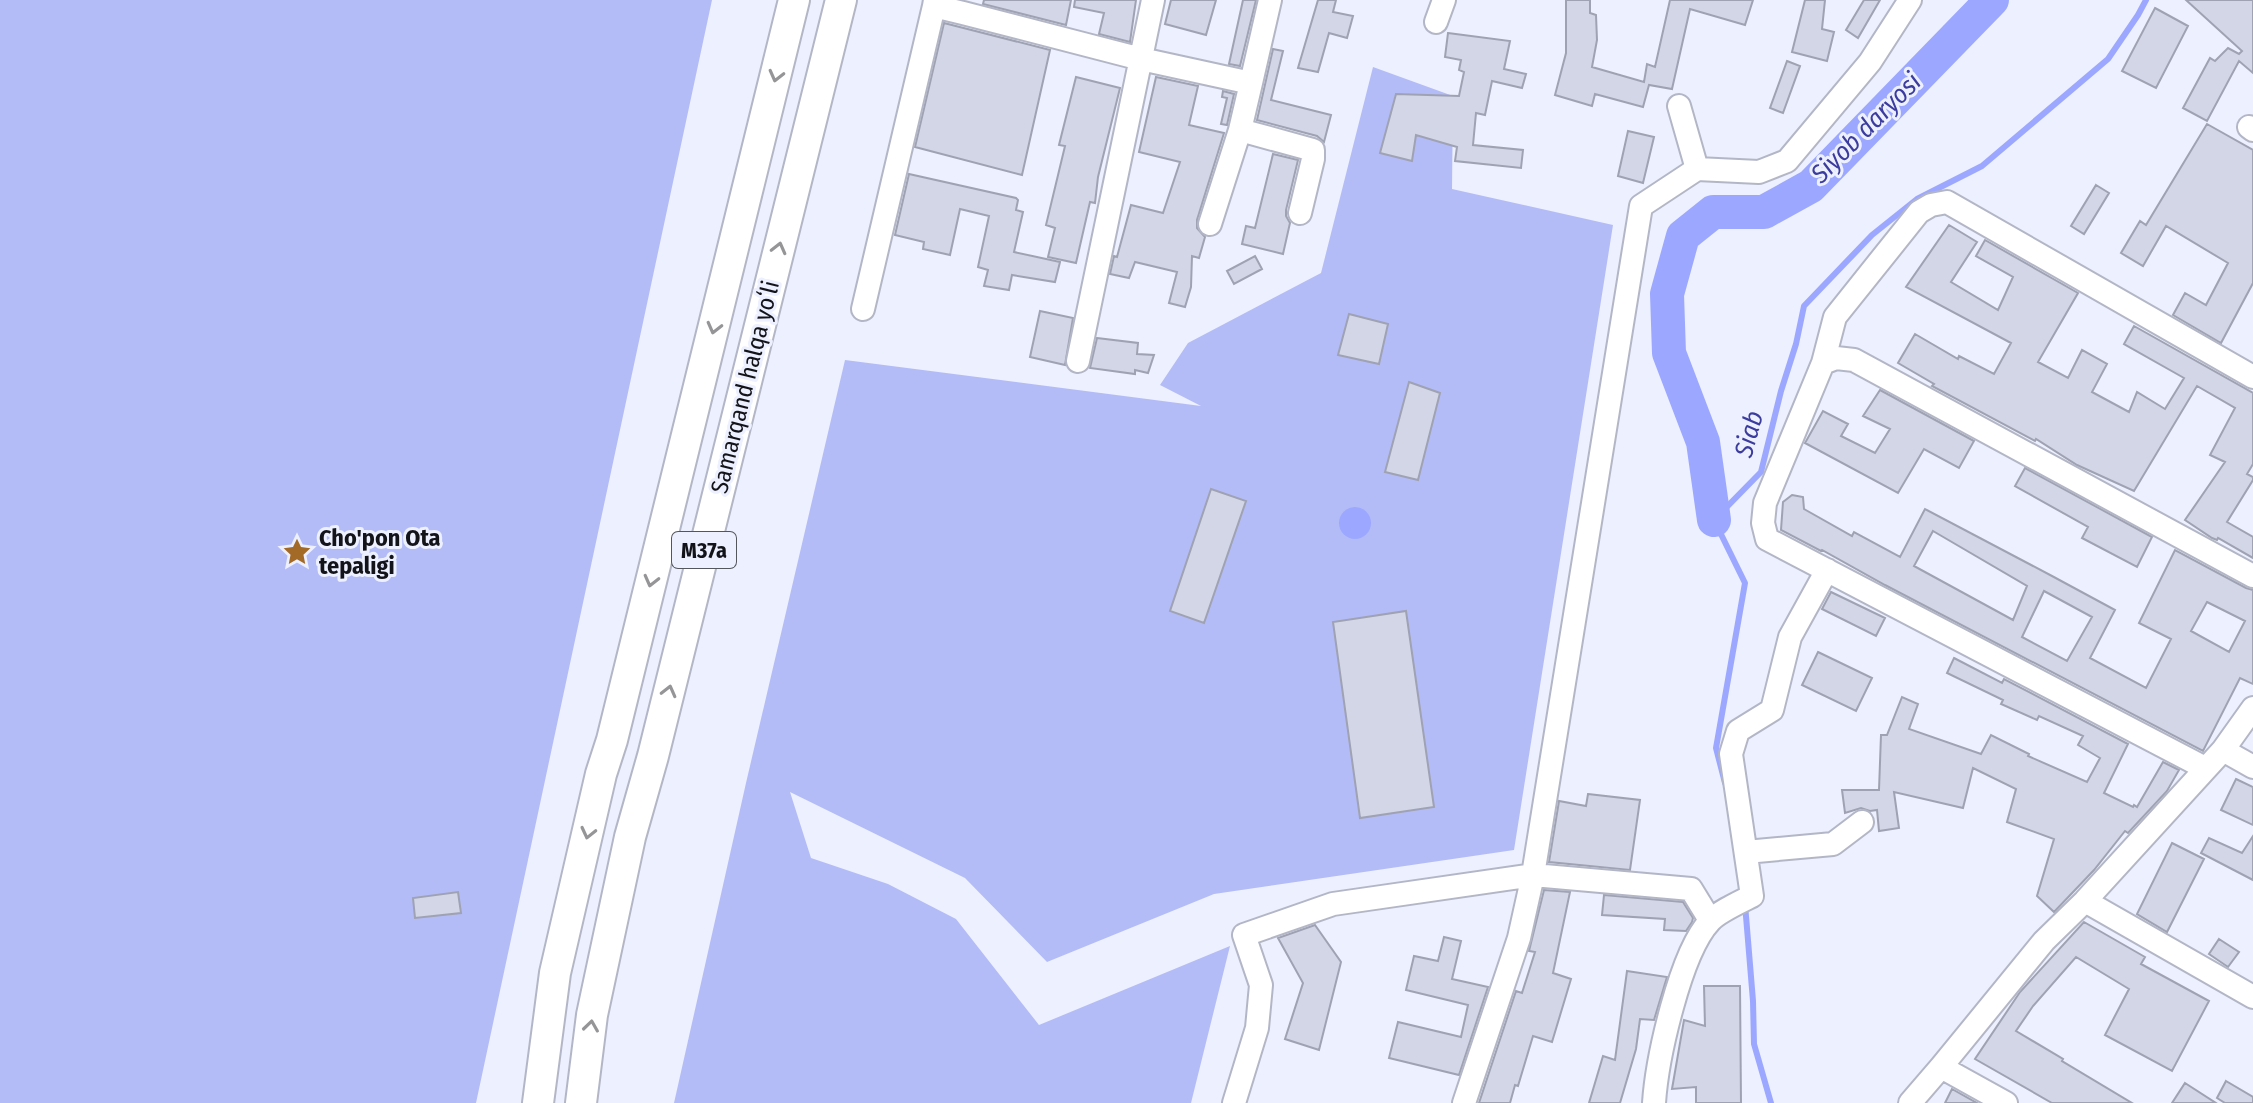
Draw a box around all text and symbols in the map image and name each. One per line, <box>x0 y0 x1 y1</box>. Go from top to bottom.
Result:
water label: Siyob daryosi <box>1804 66 1928 190</box>
one-way arrow <box>768 68 785 82</box>
one-way arrow <box>770 242 787 256</box>
street label: Samarqand halqa yoʻli <box>705 278 785 496</box>
one-way arrow <box>706 321 723 335</box>
water label: Siab <box>1728 408 1770 461</box>
place label: Cho'pon Ota tepaligi <box>319 524 441 580</box>
road number: M37a <box>672 532 736 568</box>
place icon: Cho'pon Ota tepaligi <box>282 537 312 567</box>
one-way arrow <box>644 573 661 587</box>
one-way arrow <box>660 685 677 698</box>
one-way arrow <box>580 825 597 839</box>
one-way arrow <box>582 1019 599 1033</box>

